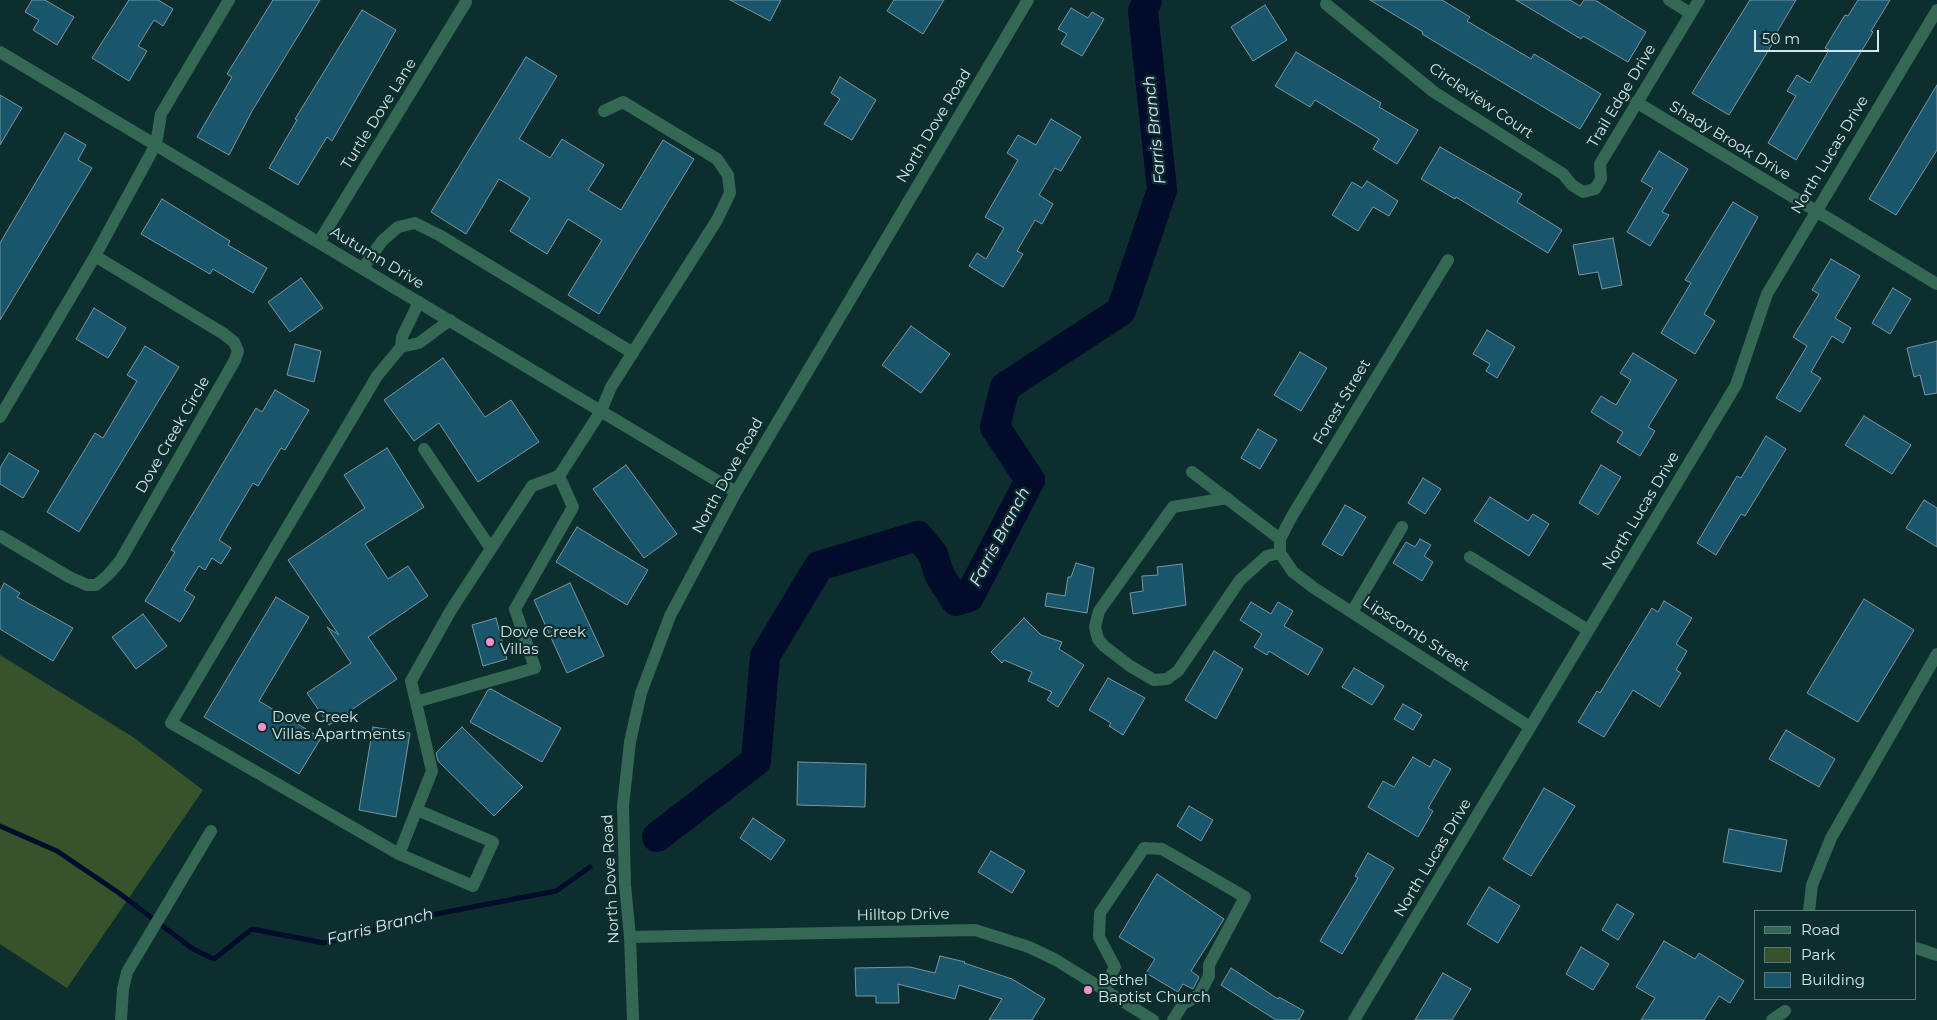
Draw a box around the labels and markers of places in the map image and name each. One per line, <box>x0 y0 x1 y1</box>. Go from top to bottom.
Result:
place label: Dove Creek Villas <box>500 624 586 659</box>
marker: Dove Creek Villas <box>484 636 496 648</box>
place label: Dove Creek Villas Apartments <box>272 709 405 744</box>
marker: Dove Creek Villas Apartments <box>256 721 268 733</box>
place label: Bethel Baptist Church <box>1098 972 1211 1007</box>
marker: Bethel Baptist Church <box>1082 984 1094 996</box>

